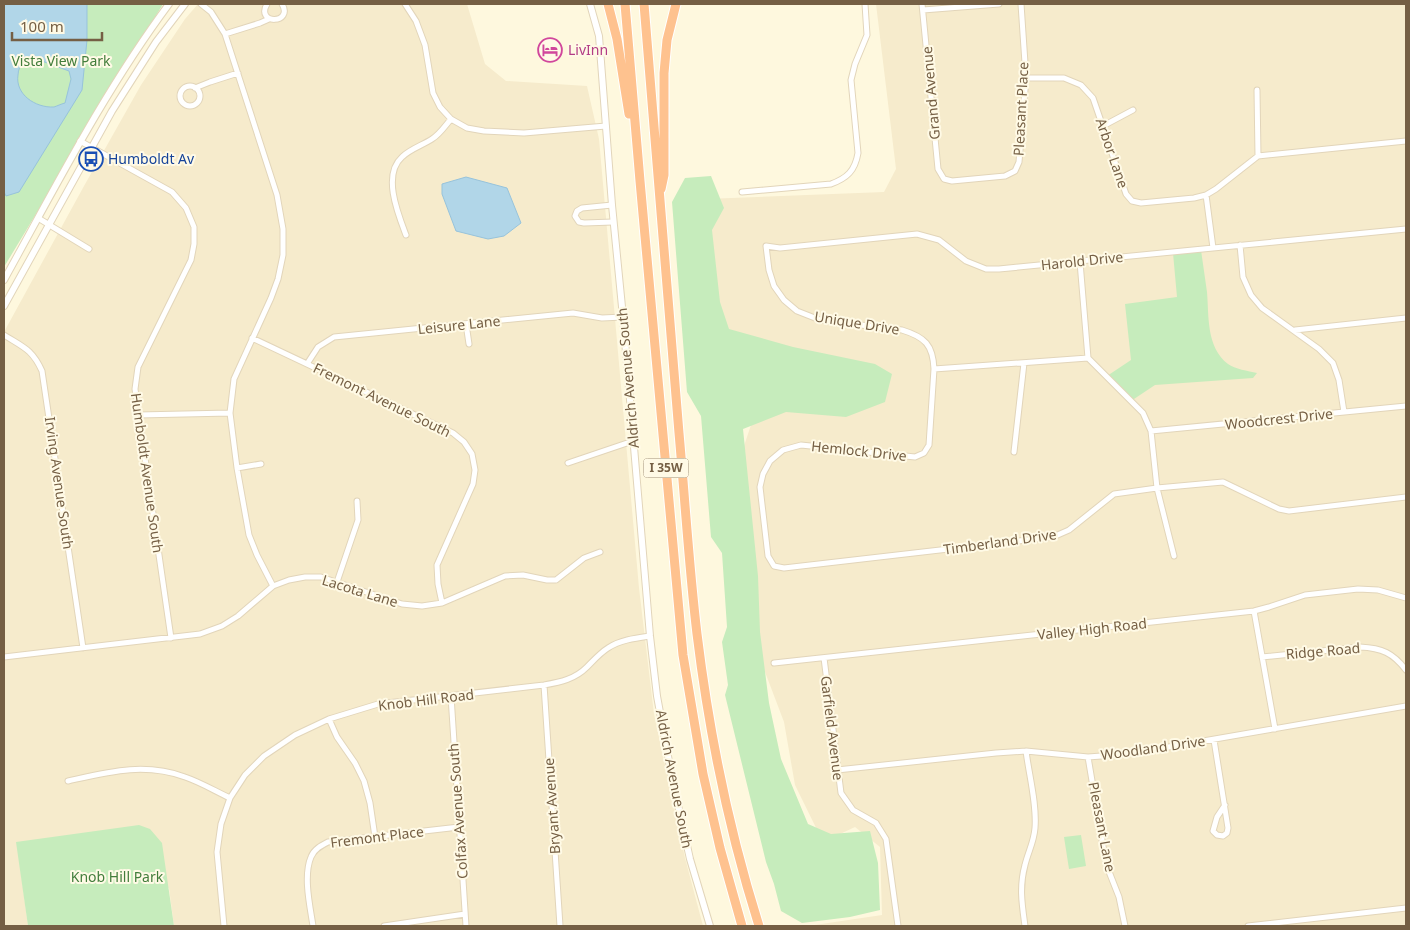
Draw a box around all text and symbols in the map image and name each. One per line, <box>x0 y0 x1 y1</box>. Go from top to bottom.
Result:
scale bar <box>12 10 102 42</box>
text: 100 m <box>20 16 64 36</box>
hotel icon: LivInn <box>537 37 563 63</box>
place label: LivInn <box>568 40 608 59</box>
street label: Grand Avenue <box>917 45 944 140</box>
park label: Vista View Park <box>11 51 111 70</box>
street label: Pleasant Place <box>1009 61 1032 157</box>
street label: Arbor Lane <box>1092 115 1133 191</box>
bus stop icon: Humboldt Av <box>78 146 104 172</box>
place label: Humboldt Av <box>108 149 195 168</box>
street label: Harold Drive <box>1040 247 1124 274</box>
street label: Unique Drive <box>813 306 901 339</box>
street label: Aldrich Avenue South <box>612 307 643 449</box>
street label: Leisure Lane <box>417 311 501 338</box>
street label: Fremont Avenue South <box>310 358 454 441</box>
street label: Humboldt Avenue South <box>127 392 168 554</box>
street label: Woodcrest Drive <box>1224 403 1334 434</box>
street label: Irving Avenue South <box>41 416 78 550</box>
street label: Hemlock Drive <box>810 436 908 465</box>
road number: I 35W <box>644 458 688 478</box>
street label: Timberland Drive <box>942 524 1058 559</box>
street label: Lacota Lane <box>320 570 401 611</box>
street label: Valley High Road <box>1036 613 1148 644</box>
street label: Ridge Road <box>1285 638 1361 663</box>
street label: Garfield Avenue <box>817 675 848 781</box>
street label: Knob Hill Road <box>377 684 475 715</box>
street label: Aldrich Avenue South <box>652 708 697 850</box>
street label: Woodland Drive <box>1099 731 1206 764</box>
street label: Colfax Avenue South <box>443 743 472 880</box>
street label: Bryant Avenue <box>539 757 564 855</box>
street label: Pleasant Lane <box>1084 780 1121 874</box>
street label: Fremont Place <box>329 821 425 852</box>
park label: Knob Hill Park <box>71 867 164 886</box>

